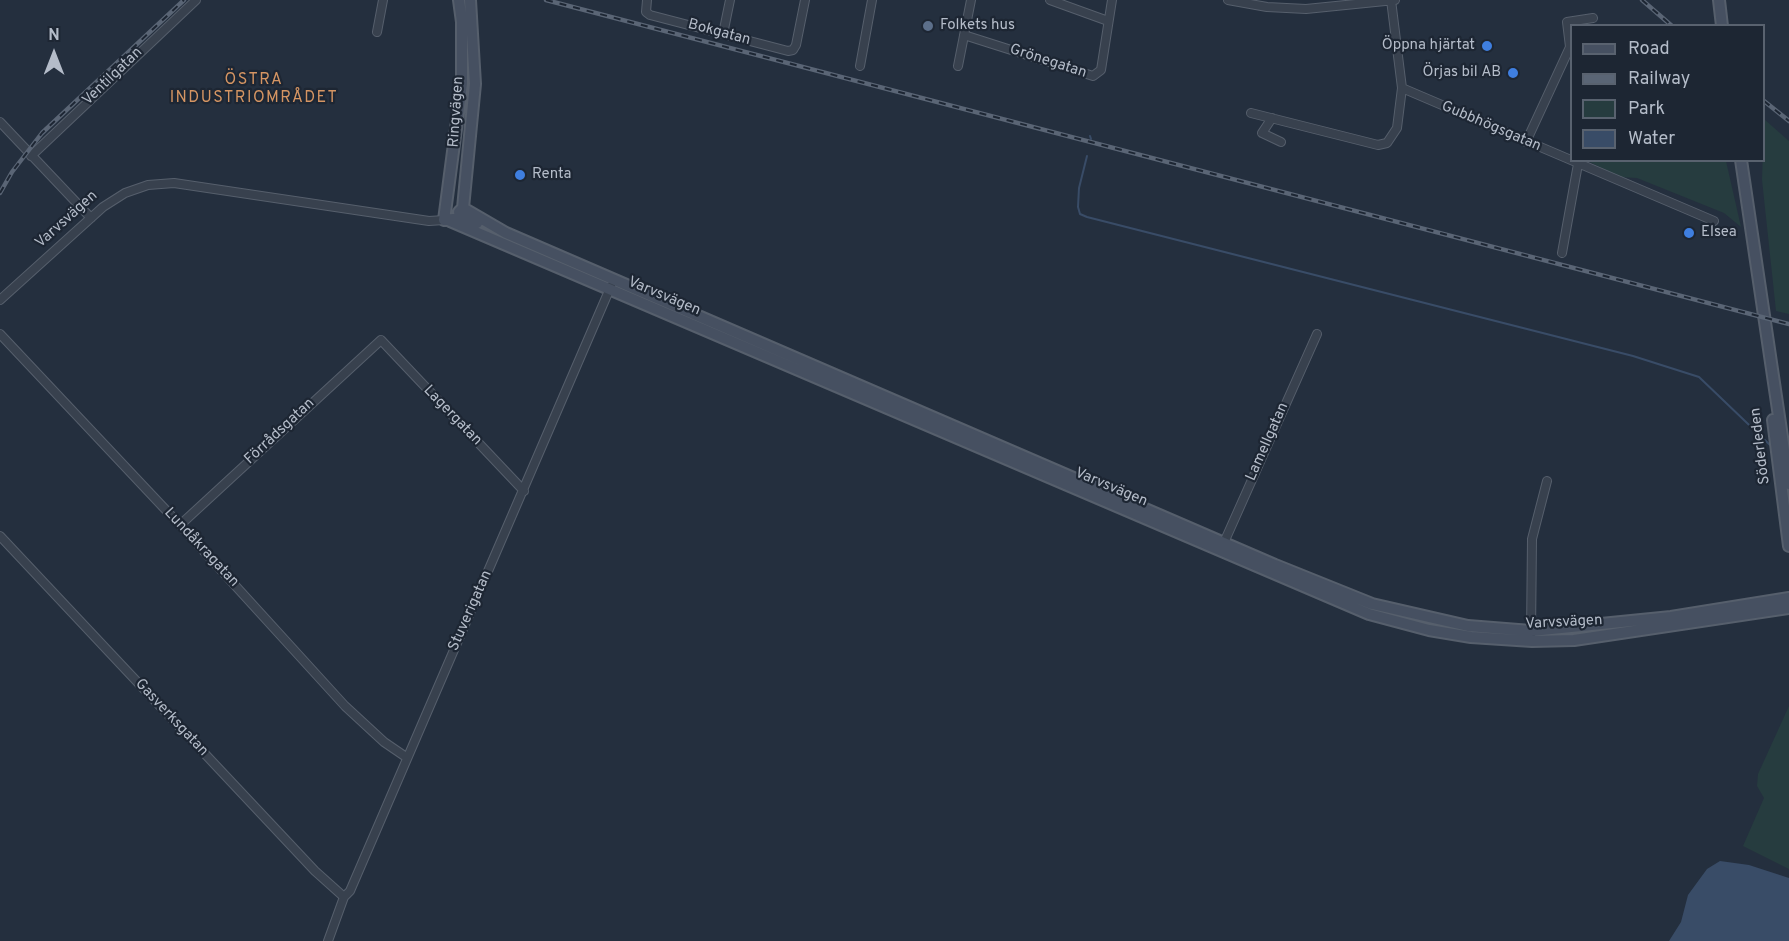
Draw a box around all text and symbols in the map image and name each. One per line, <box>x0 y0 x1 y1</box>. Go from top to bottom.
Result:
street label: Bokgatan <box>686 16 752 50</box>
place label: Folkets hus <box>940 17 1015 35</box>
marker: Folkets hus <box>921 19 935 33</box>
north arrow <box>24 24 84 84</box>
legend <box>1570 24 1765 162</box>
text: N <box>48 26 60 46</box>
place label: Öppna hjärtat <box>1382 37 1475 55</box>
text: Road <box>1628 38 1670 61</box>
marker: Öppna hjärtat <box>1480 39 1494 53</box>
street label: Grönegatan <box>1007 41 1089 83</box>
street label: Ventilgatan <box>79 44 147 110</box>
place label: Örjas bil AB <box>1423 64 1501 82</box>
marker: Örjas bil AB <box>1506 66 1520 80</box>
text: Railway <box>1628 68 1690 91</box>
district label: ÖSTRA INDUSTRIOMRÅDET <box>170 71 338 109</box>
street label: Ringvägen <box>446 76 468 148</box>
street label: Gubbhögsgatan <box>1438 98 1544 156</box>
text: Park <box>1628 98 1665 121</box>
text: Water <box>1628 128 1675 151</box>
place label: Renta <box>532 166 571 184</box>
marker: Renta <box>513 168 527 182</box>
street label: Varvsvägen <box>32 187 102 253</box>
place label: Elsea <box>1701 224 1737 242</box>
marker: Elsea <box>1682 226 1696 240</box>
street label: Varvsvägen <box>625 274 703 320</box>
street label: Lagergatan <box>419 382 485 450</box>
street label: Förrådsgatan <box>241 395 319 469</box>
street label: Lamellgatan <box>1243 400 1293 484</box>
street label: Söderleden <box>1747 407 1775 485</box>
street label: Varvsvägen <box>1072 465 1150 511</box>
street label: Lundåkragatan <box>160 505 242 591</box>
street label: Stuverigatan <box>445 568 497 654</box>
street label: Varvsvägen <box>1525 612 1603 634</box>
street label: Gasverksgatan <box>131 676 211 760</box>

